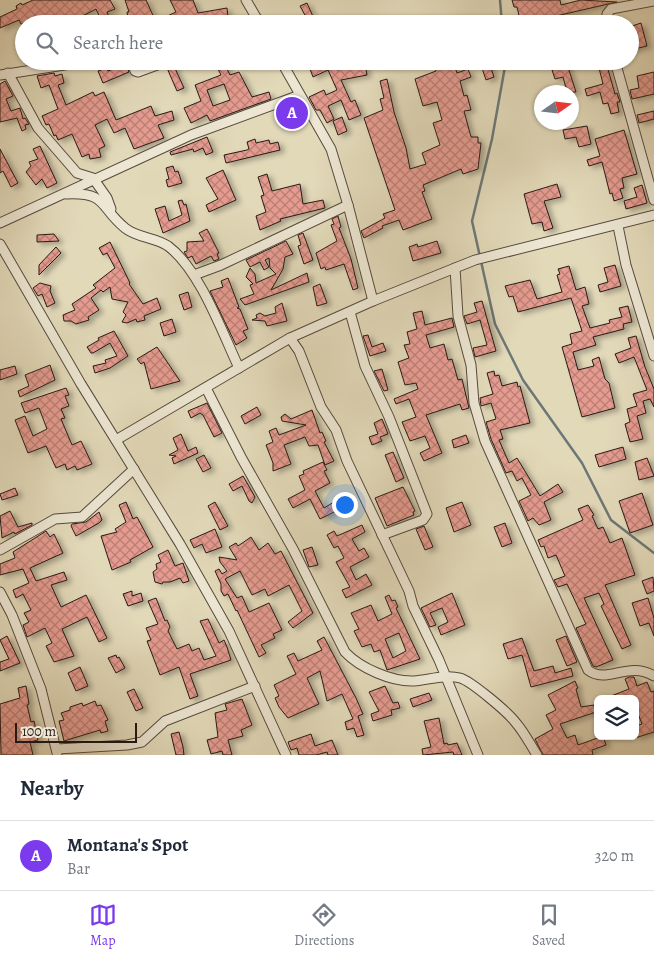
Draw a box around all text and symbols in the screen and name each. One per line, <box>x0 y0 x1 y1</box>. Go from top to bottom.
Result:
search box <box>15 15 639 70</box>
icon: search <box>33 29 61 57</box>
text: Search here <box>73 30 163 56</box>
north arrow <box>534 85 579 130</box>
pin: A <box>276 94 308 132</box>
your location <box>332 492 358 518</box>
map controls <box>594 695 639 740</box>
button: layers <box>594 695 639 740</box>
scale bar <box>15 720 138 743</box>
text: 100 m <box>22 722 56 741</box>
text: Nearby <box>20 774 83 802</box>
text: Montana's Spot <box>67 832 188 858</box>
text: A <box>31 845 41 867</box>
text: 320 m <box>595 845 634 867</box>
text: Bar <box>67 858 90 880</box>
tab: Map <box>89 901 117 950</box>
tab: Directions <box>294 901 354 950</box>
tab: Saved <box>532 901 565 950</box>

